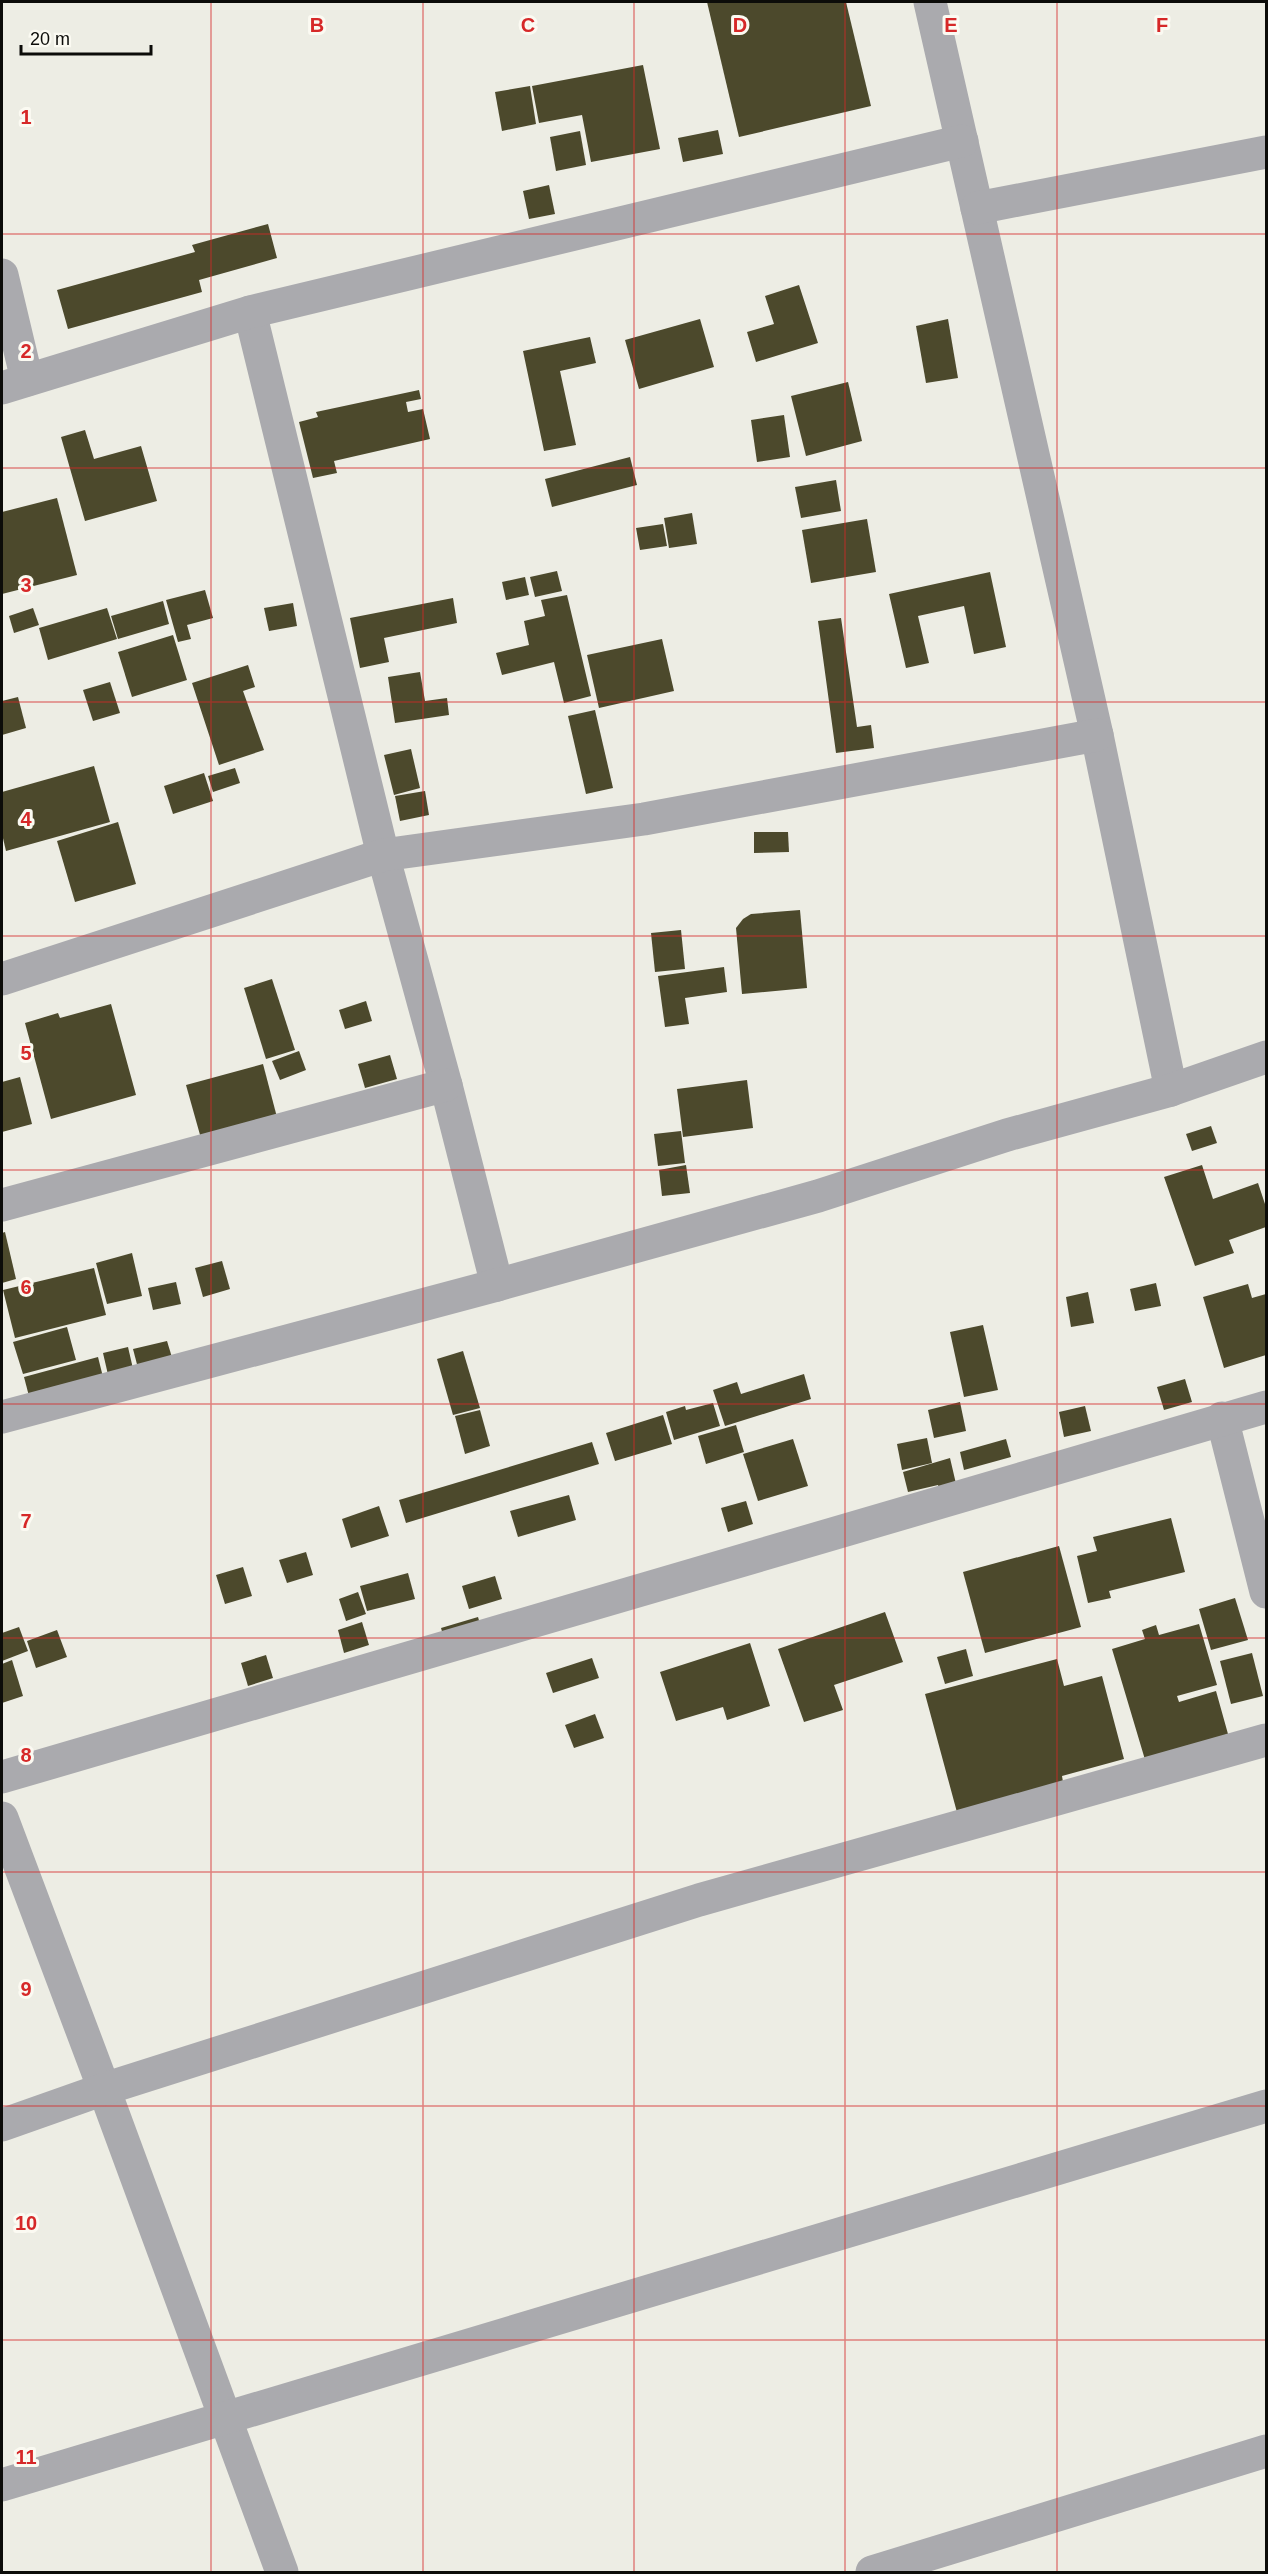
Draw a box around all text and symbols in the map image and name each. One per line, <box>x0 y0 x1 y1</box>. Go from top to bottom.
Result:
text: B <box>310 14 324 36</box>
text: C <box>521 14 535 36</box>
text: D <box>733 14 747 36</box>
text: E <box>944 14 958 36</box>
text: F <box>1156 14 1168 36</box>
scale bar <box>21 18 152 56</box>
text: 20 m <box>30 29 70 49</box>
text: 1 <box>20 106 32 128</box>
text: 2 <box>20 340 32 362</box>
text: 3 <box>20 574 32 596</box>
text: 4 <box>20 808 32 830</box>
text: 5 <box>20 1042 32 1064</box>
text: 6 <box>20 1276 32 1298</box>
text: 7 <box>20 1510 32 1532</box>
text: 8 <box>20 1744 32 1766</box>
text: 9 <box>20 1978 32 2000</box>
text: 10 <box>15 2212 37 2234</box>
text: 11 <box>15 2446 37 2468</box>

